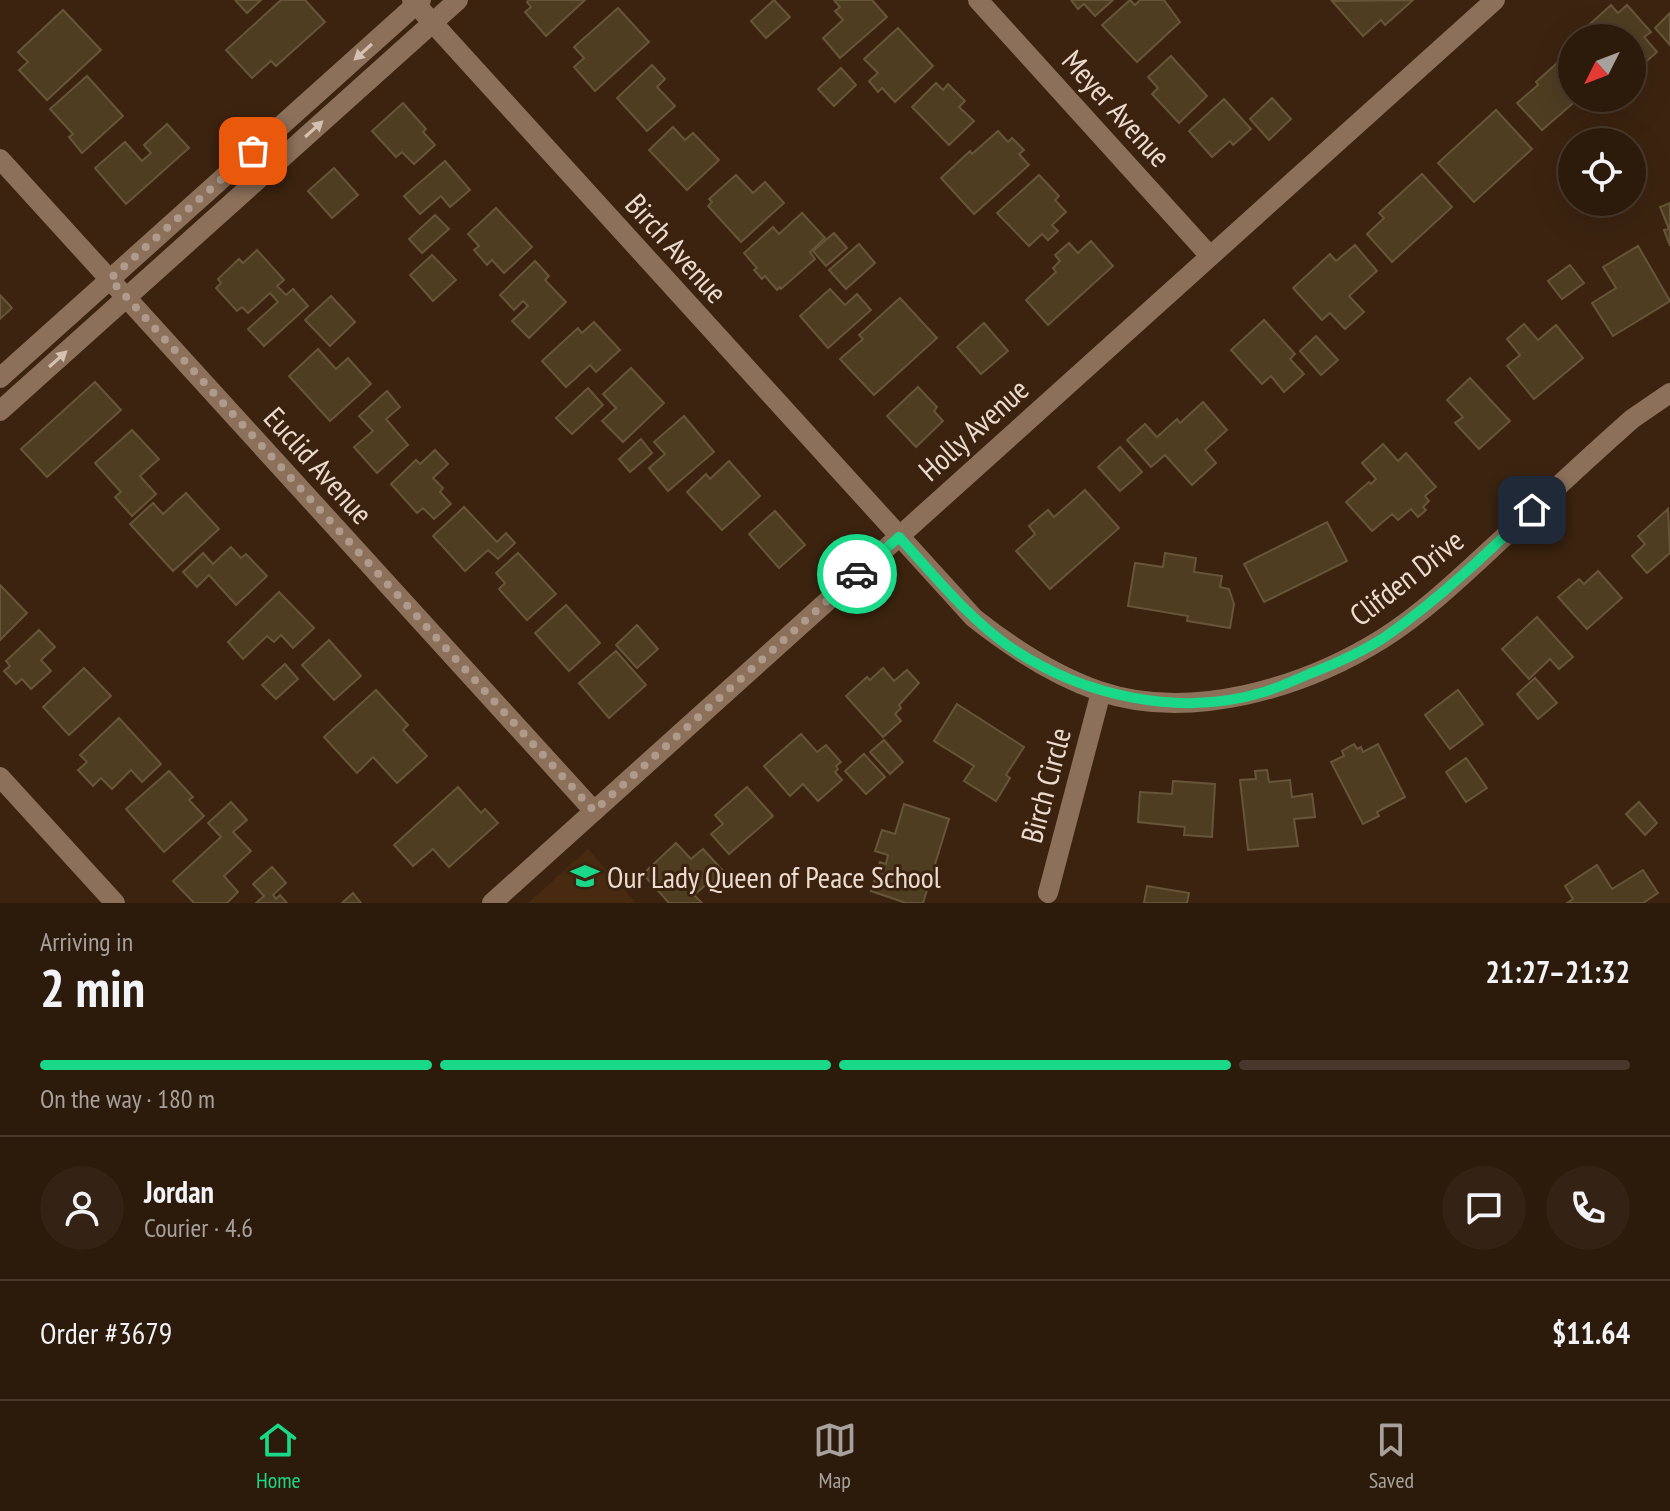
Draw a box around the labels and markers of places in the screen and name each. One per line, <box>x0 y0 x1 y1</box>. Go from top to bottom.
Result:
pin <box>219 117 287 185</box>
pin <box>1498 476 1566 544</box>
place label: Our Lady Queen of Peace School <box>607 857 941 896</box>
school or university icon: Our Lady Queen of Peace School <box>570 861 600 891</box>

